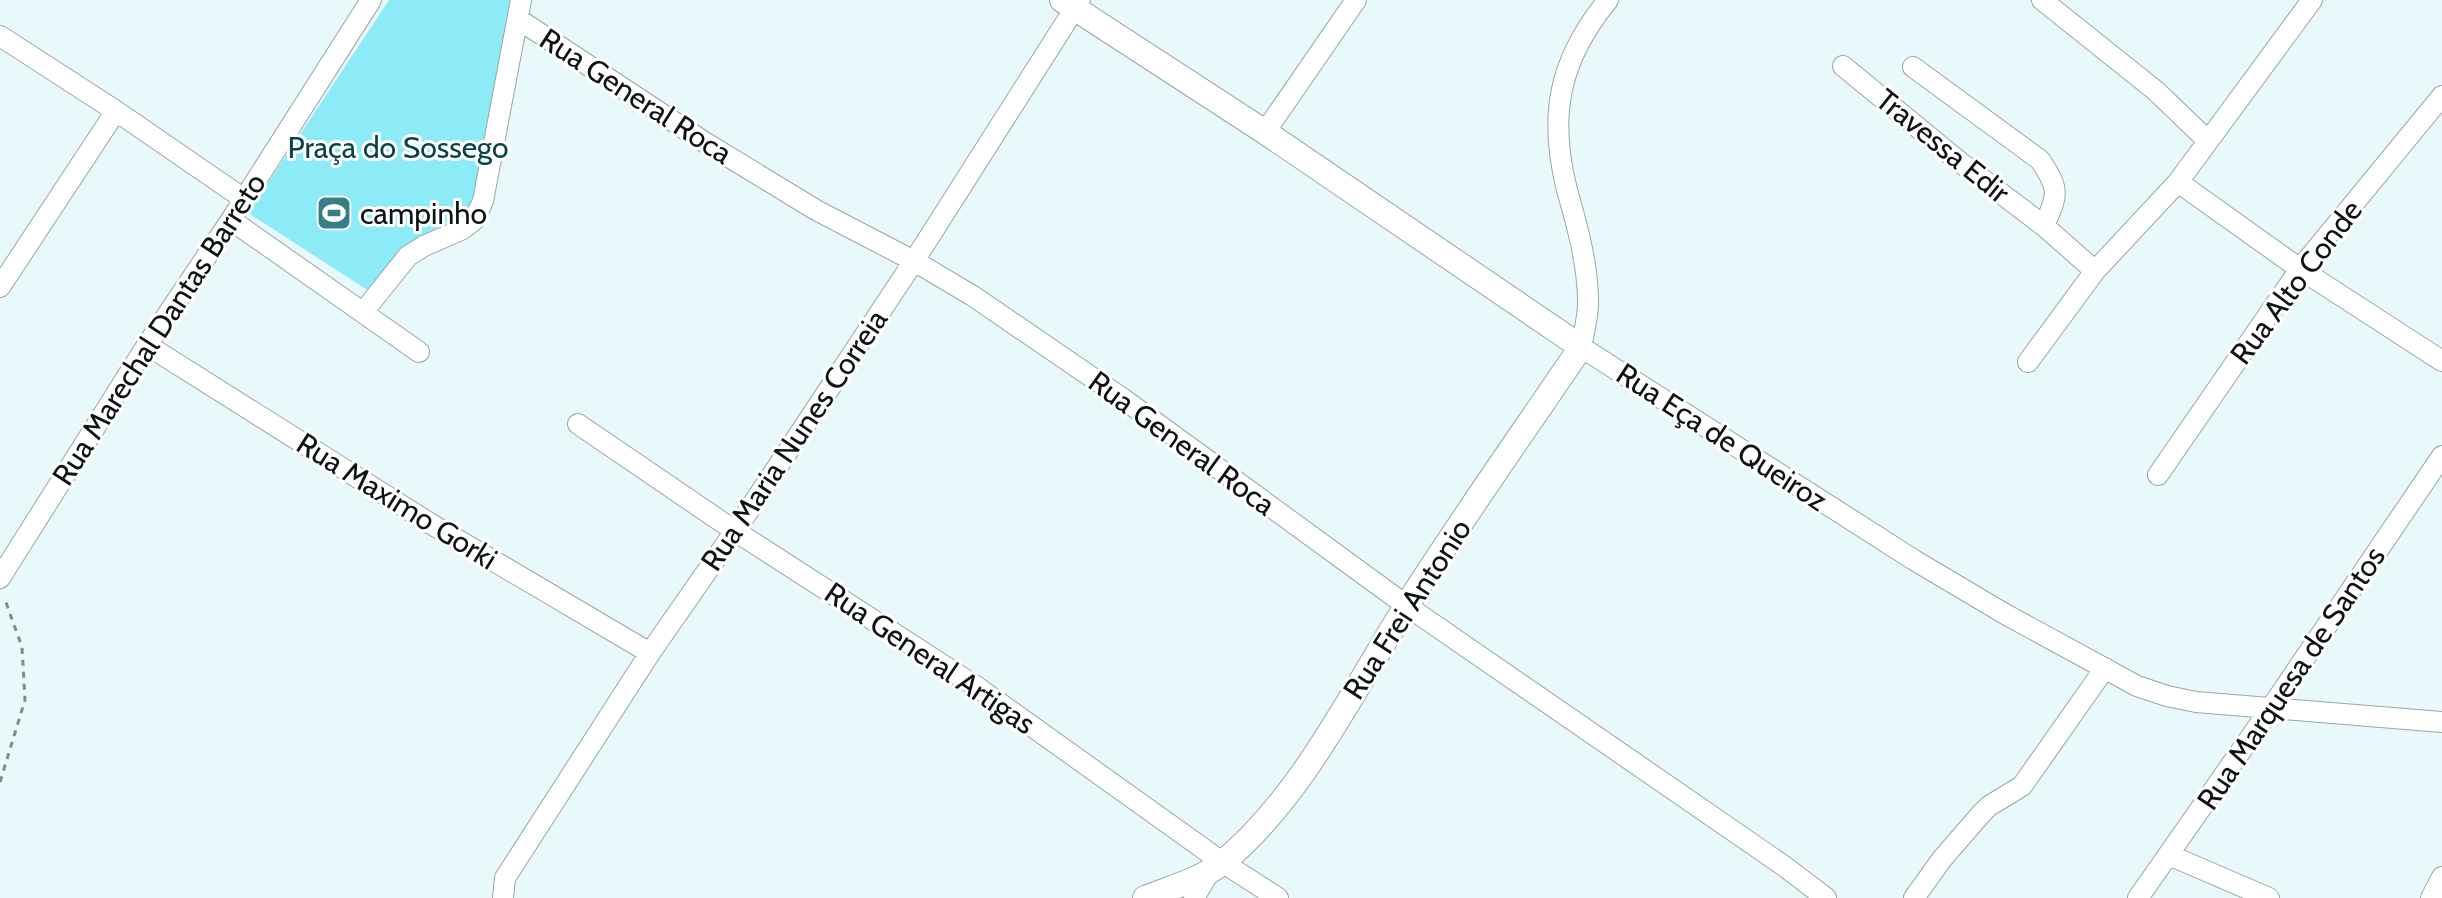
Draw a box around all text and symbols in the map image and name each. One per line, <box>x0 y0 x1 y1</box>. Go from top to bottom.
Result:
street label: Rua General Roca <box>533 20 740 172</box>
street label: Travessa Edir <box>1869 81 2018 211</box>
park label: Praça do Sossego <box>288 129 508 166</box>
street label: Rua Marechal Dantas Barreto <box>44 166 274 492</box>
street label: Rua Alto Conde <box>2222 192 2370 372</box>
sports icon: campinho <box>315 194 353 232</box>
place label: campinho <box>360 195 487 232</box>
street label: Rua Maria Nunes Correia <box>693 302 896 578</box>
street label: Rua Eça de Queiroz <box>1610 355 1834 519</box>
street label: Rua General Roca <box>1081 363 1283 523</box>
street label: Rua Maximo Gorki <box>290 425 504 577</box>
street label: Rua Frei Antonio <box>1335 512 1479 706</box>
street label: Rua Marquesa de Santos <box>2189 539 2393 817</box>
street label: Rua General Artigas <box>818 574 1042 742</box>

